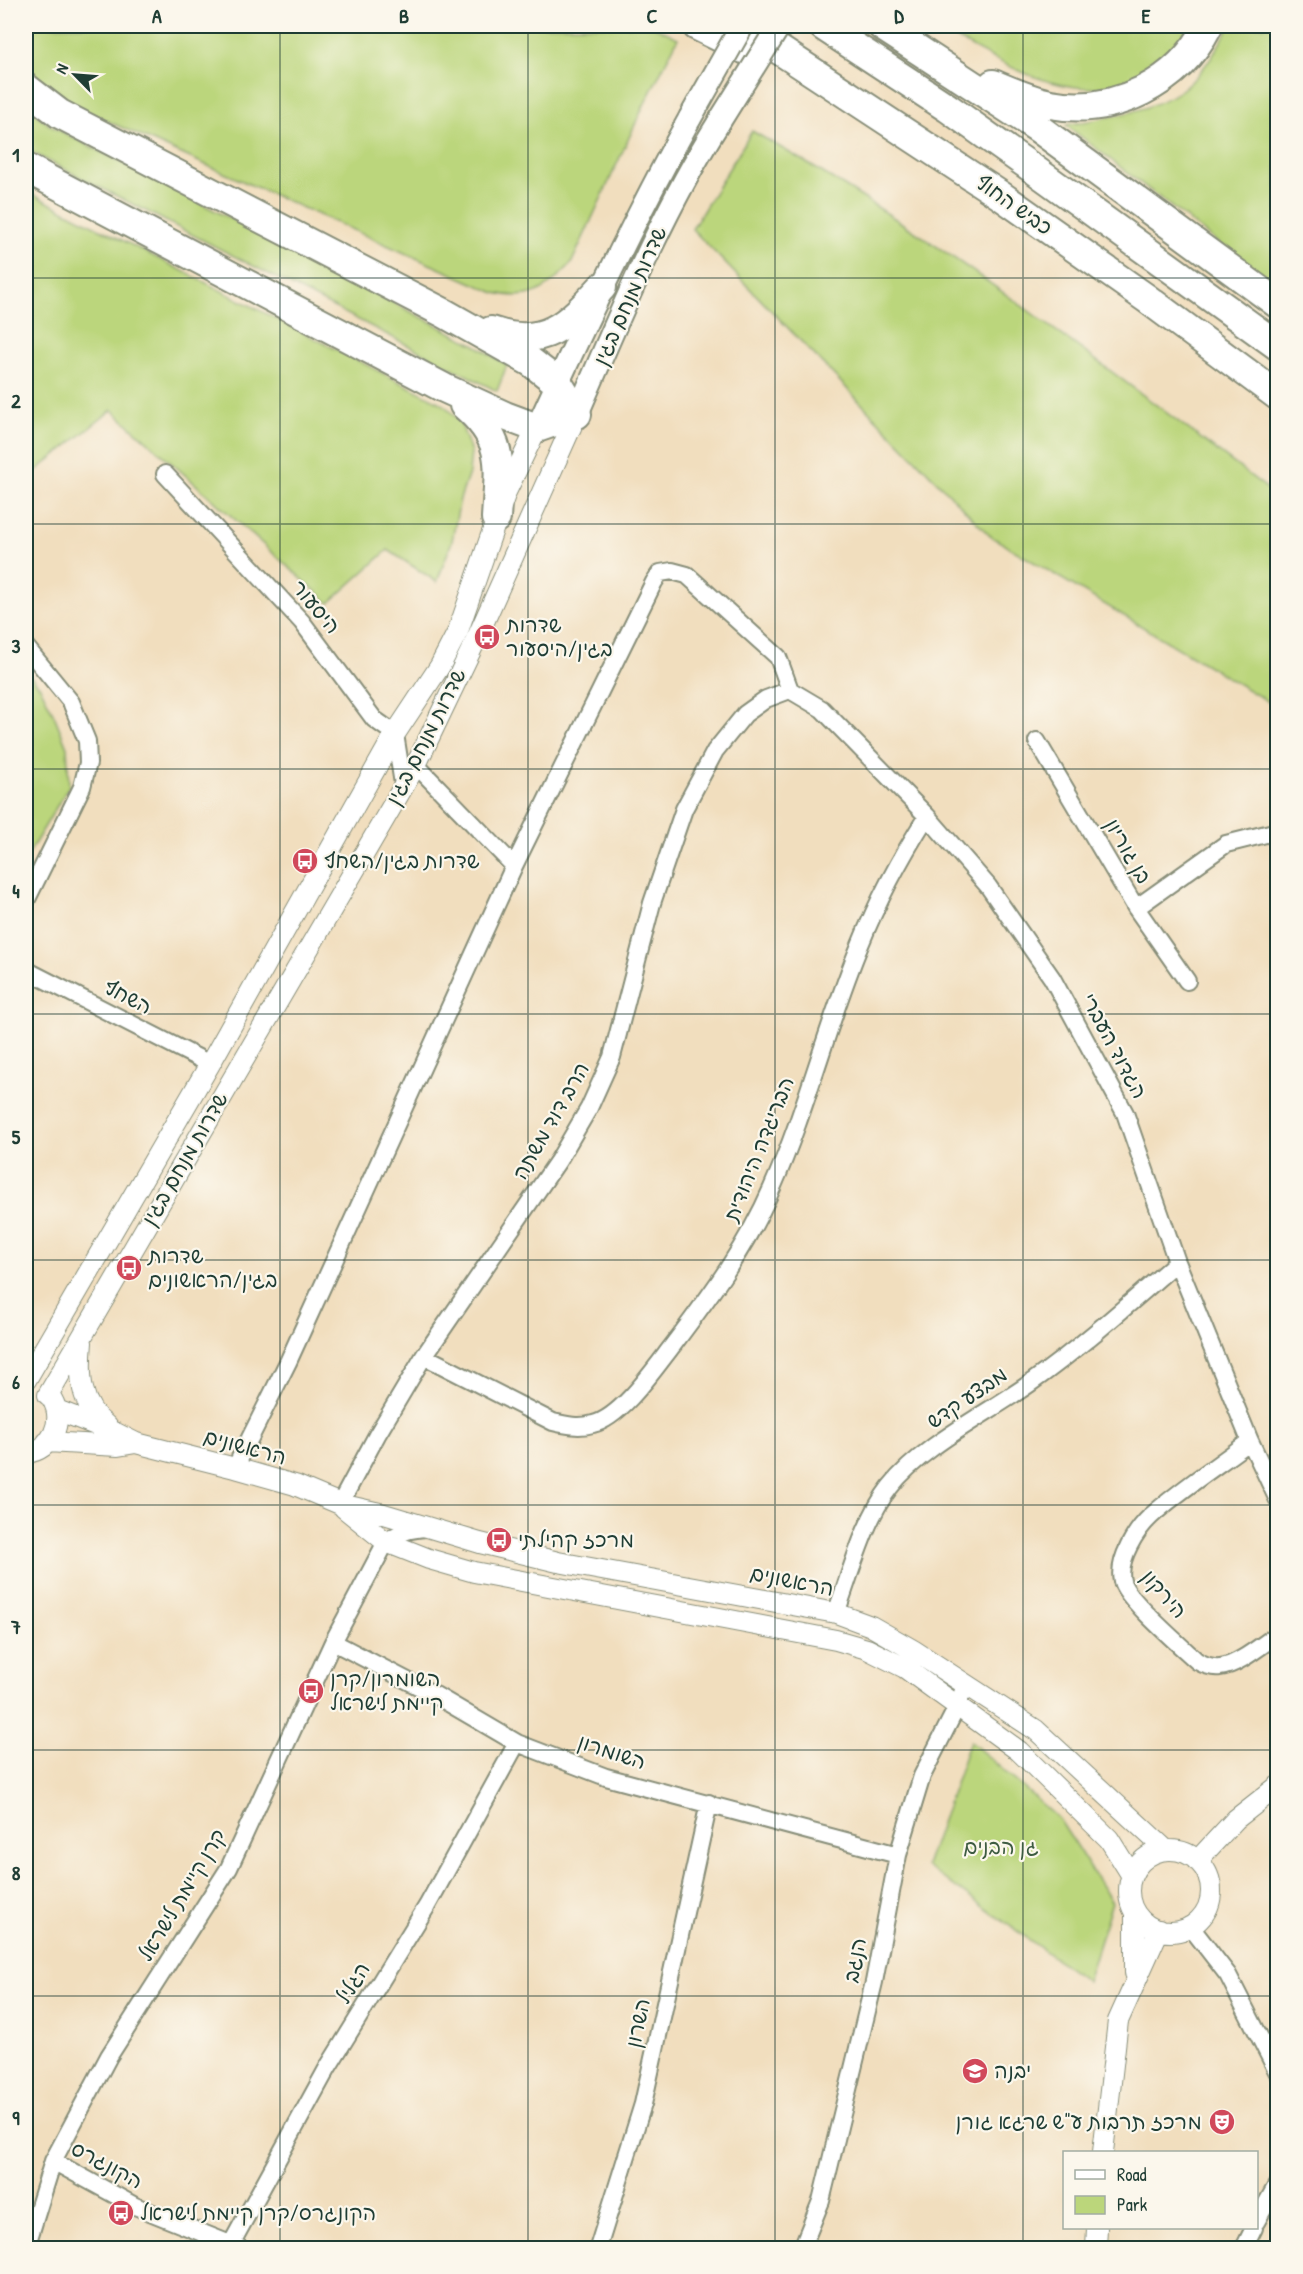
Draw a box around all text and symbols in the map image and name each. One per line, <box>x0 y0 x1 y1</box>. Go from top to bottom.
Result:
text: A <box>152 2 162 29</box>
text: B <box>399 2 409 29</box>
text: C <box>647 2 658 29</box>
text: D <box>894 2 904 29</box>
text: E <box>1142 2 1151 29</box>
north arrow <box>45 45 105 105</box>
text: N <box>50 60 73 77</box>
text: 1 <box>12 141 20 168</box>
street label: כביש החוף <box>970 168 1058 242</box>
street label: שדרות מנחם בגין <box>586 221 673 370</box>
text: 2 <box>11 387 21 414</box>
street label: היסעור <box>285 574 347 640</box>
place label: שדרות בגין/היסעור <box>504 610 613 663</box>
bus stop icon: שדרות בגין/היסעור <box>472 622 502 652</box>
text: 3 <box>12 632 21 659</box>
street label: שדרות מנחם בגין <box>379 663 473 810</box>
street label: בן גוריון <box>1098 813 1159 889</box>
bus stop icon: שדרות בגין/השחף <box>290 846 320 876</box>
place label: שדרות בגין/השחף <box>324 846 480 875</box>
text: 4 <box>12 877 20 904</box>
street label: השחף <box>99 972 157 1021</box>
street label: הגדוד העברי <box>1075 988 1154 1104</box>
street label: הרב דוד משתה <box>505 1057 596 1185</box>
street label: הבריגדה היהודית <box>716 1072 801 1226</box>
street label: שדרות מנחם בגין <box>135 1086 235 1231</box>
text: 5 <box>12 1123 21 1150</box>
place label: שדרות בגין/הראשונים <box>146 1241 278 1294</box>
bus stop icon: שדרות בגין/הראשונים <box>114 1253 144 1283</box>
street label: מבצע קדש <box>921 1360 1013 1435</box>
text: 6 <box>12 1368 20 1395</box>
street label: הראשונים <box>200 1422 290 1471</box>
bus stop icon: מרכז קהילתי <box>484 1525 514 1555</box>
place label: מרכז קהילתי <box>518 1525 634 1554</box>
street label: הראשונים <box>748 1558 836 1603</box>
street label: הירקון <box>1135 1563 1194 1625</box>
text: 7 <box>10 1613 21 1640</box>
place label: השומרון/קרן קיימת לישראל <box>330 1664 443 1717</box>
bus stop icon: השומרון/קרן קיימת לישראל <box>296 1676 326 1706</box>
street label: השומרון <box>574 1727 650 1776</box>
street label: קרן קיימת לישראל <box>131 1823 233 1966</box>
park label: גן הבנים <box>963 1832 1039 1861</box>
text: 8 <box>12 1859 21 1886</box>
street label: הנגב <box>836 1935 873 1985</box>
street label: הגליל <box>329 1956 377 2009</box>
street label: השרון <box>618 1996 657 2050</box>
school or university icon: יבנה <box>960 2056 990 2086</box>
place label: יבנה <box>994 2056 1031 2085</box>
text: 9 <box>12 2104 20 2131</box>
place label: מרכז תרבות ע"ש שרגא גורן <box>955 2107 1202 2136</box>
theatre icon: מרכז תרבות ע"ש שרגא גורן <box>1207 2107 1237 2137</box>
street label: הקונגרס <box>66 2134 148 2196</box>
legend <box>1063 2151 1258 2229</box>
text: Road <box>1117 2162 1147 2187</box>
text: Park <box>1117 2192 1148 2217</box>
bus stop icon: הקונגרס/קרן קיימת לישראל <box>106 2198 136 2228</box>
place label: הקונגרס/קרן קיימת לישראל <box>140 2198 376 2227</box>

